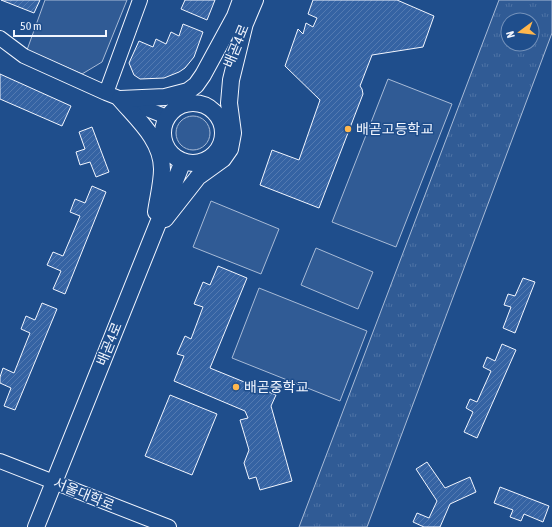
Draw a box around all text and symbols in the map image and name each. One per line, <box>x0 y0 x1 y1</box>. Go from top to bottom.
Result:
scale bar <box>14 12 106 38</box>
north arrow <box>500 12 540 52</box>
text: 50 m <box>20 19 42 33</box>
street label: 배곧4로 <box>220 22 252 70</box>
text: N <box>504 30 517 39</box>
place label: 배곧고등학교 <box>356 121 433 137</box>
marker: 배곧고등학교 <box>343 124 353 134</box>
street label: 배곧4로 <box>93 320 125 368</box>
place label: 배곧중학교 <box>244 379 309 395</box>
marker: 배곧중학교 <box>231 382 241 392</box>
street label: 서울대학로 <box>51 475 117 514</box>

